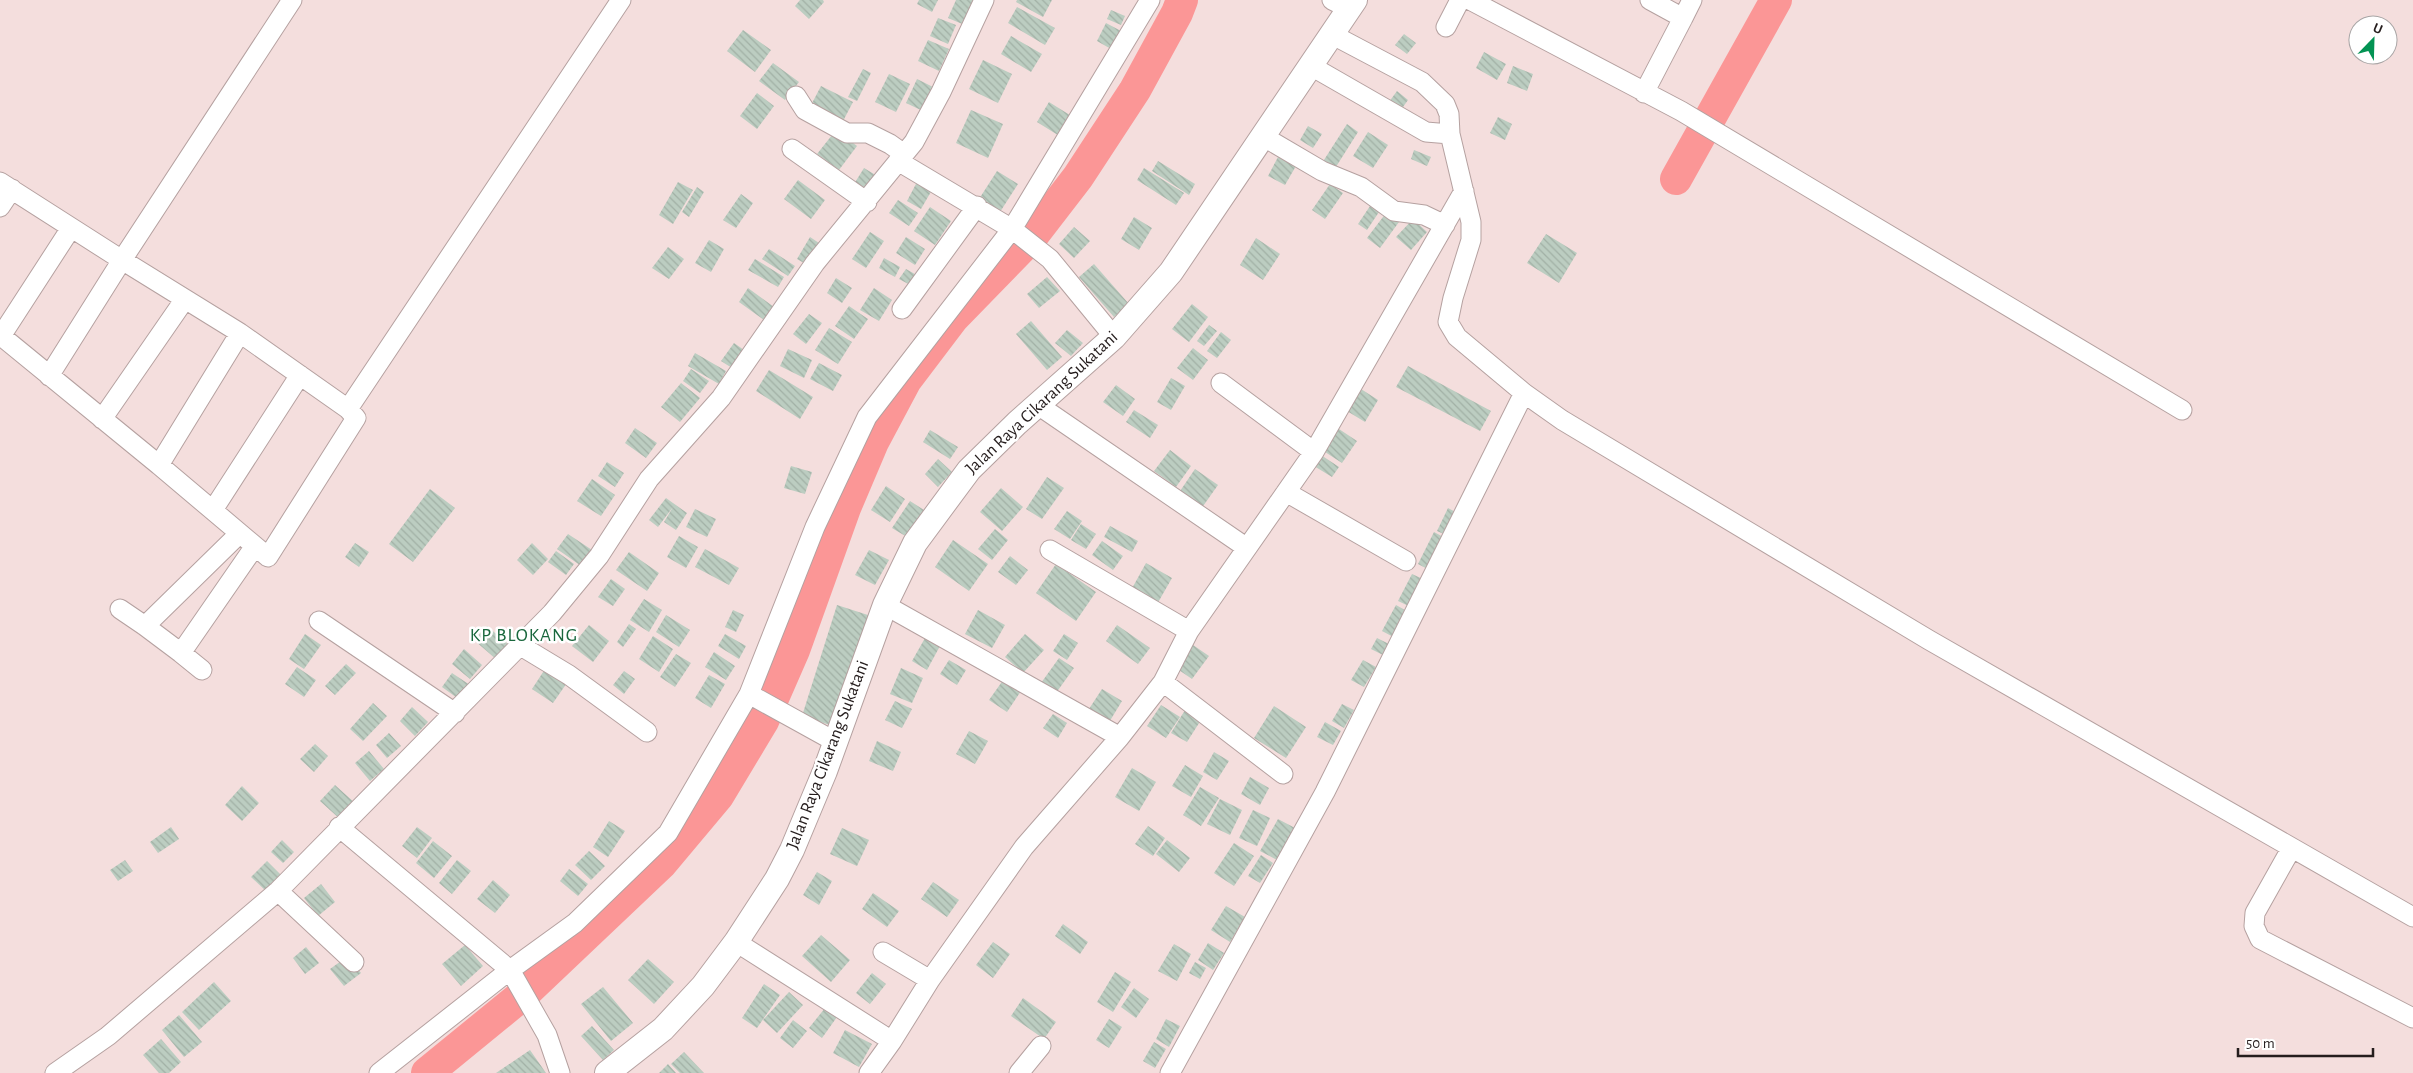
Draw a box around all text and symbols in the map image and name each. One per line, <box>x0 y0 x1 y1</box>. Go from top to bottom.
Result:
north arrow <box>2348 15 2398 65</box>
text: U <box>2371 21 2385 37</box>
street label: Jalan Raya Cikarang Sukatani <box>962 328 1122 478</box>
district label: KP BLOKANG <box>470 626 578 645</box>
street label: Jalan Raya Cikarang Sukatani <box>784 658 872 852</box>
scale bar <box>2238 1026 2373 1058</box>
text: 50 m <box>2246 1036 2275 1051</box>

